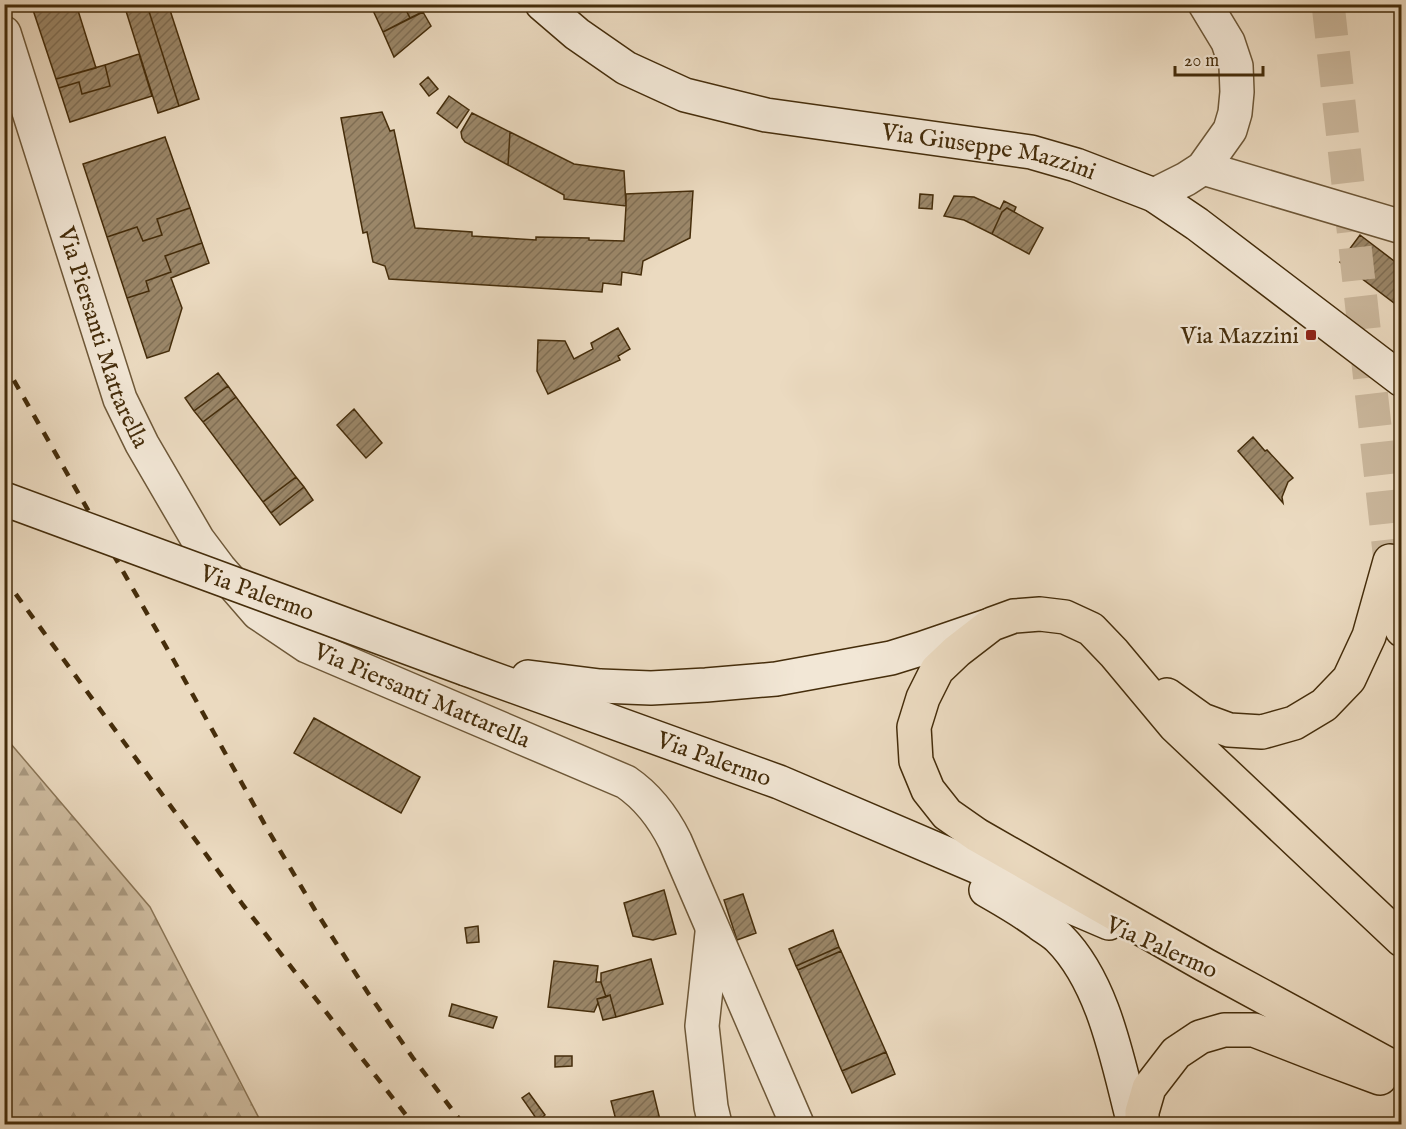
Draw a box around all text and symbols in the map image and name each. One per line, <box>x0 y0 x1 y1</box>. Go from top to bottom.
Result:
scale bar <box>1175 39 1264 77</box>
text: 20 m <box>1184 50 1219 73</box>
street label: Via Giuseppe Mazzini <box>878 117 1100 188</box>
street label: Via Piersanti Mattarella <box>49 222 156 454</box>
place label: Via Mazzini <box>1179 321 1299 352</box>
marker: Via Mazzini <box>1304 328 1318 342</box>
street label: Via Palermo <box>194 558 318 629</box>
street label: Via Piersanti Mattarella <box>308 636 535 757</box>
street label: Via Palermo <box>651 725 775 795</box>
street label: Via Palermo <box>1100 910 1222 987</box>

